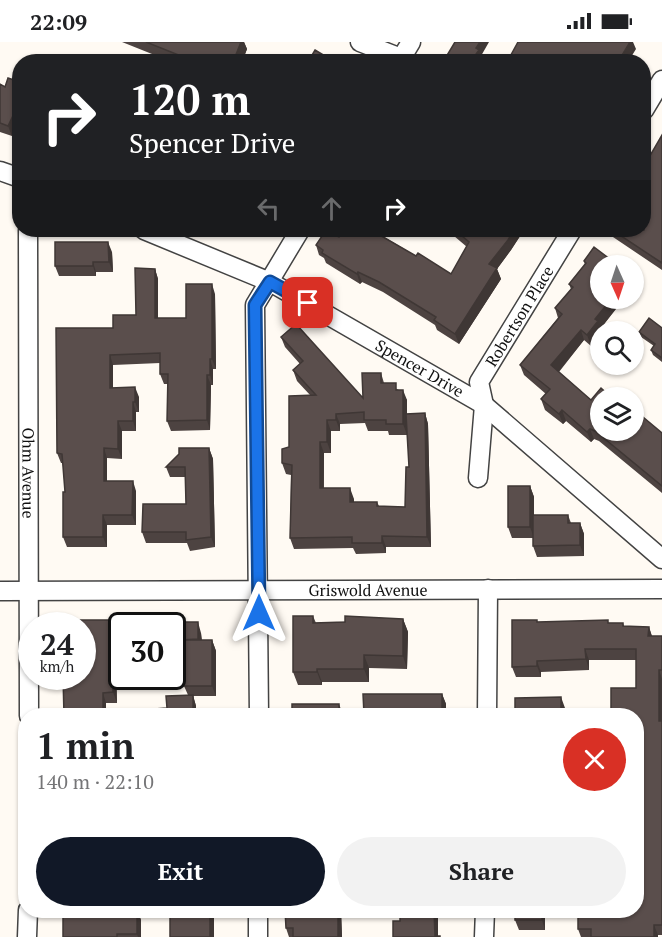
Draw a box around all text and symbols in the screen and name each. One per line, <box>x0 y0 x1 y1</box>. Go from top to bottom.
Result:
text: 22:09 <box>30 7 87 36</box>
text: 120 m <box>129 71 250 127</box>
icon: right <box>30 78 108 156</box>
text: Spencer Drive <box>129 125 295 161</box>
icon: left <box>252 192 285 225</box>
icon: ahead <box>315 192 348 225</box>
icon: right <box>378 192 411 225</box>
north arrow <box>590 255 644 309</box>
map controls <box>590 255 644 441</box>
street label: Robertson Place <box>480 262 559 371</box>
pin <box>282 277 333 328</box>
icon: arrive <box>291 286 324 319</box>
button: search <box>590 321 644 375</box>
street label: Spencer Drive <box>371 334 468 402</box>
button: layers <box>590 387 644 441</box>
street label: Ohm Avenue <box>17 427 40 519</box>
street label: Griswold Avenue <box>308 579 428 601</box>
position arrow <box>227 581 291 645</box>
speed limit sign: 30 <box>108 612 186 690</box>
text: 24 <box>40 624 74 664</box>
text: km/h <box>40 656 74 676</box>
text: 1 min <box>36 722 134 769</box>
button: close <box>563 728 626 791</box>
text: 140 m · 22:10 <box>36 768 154 795</box>
button: Exit <box>36 837 325 906</box>
button: Share <box>337 837 626 906</box>

